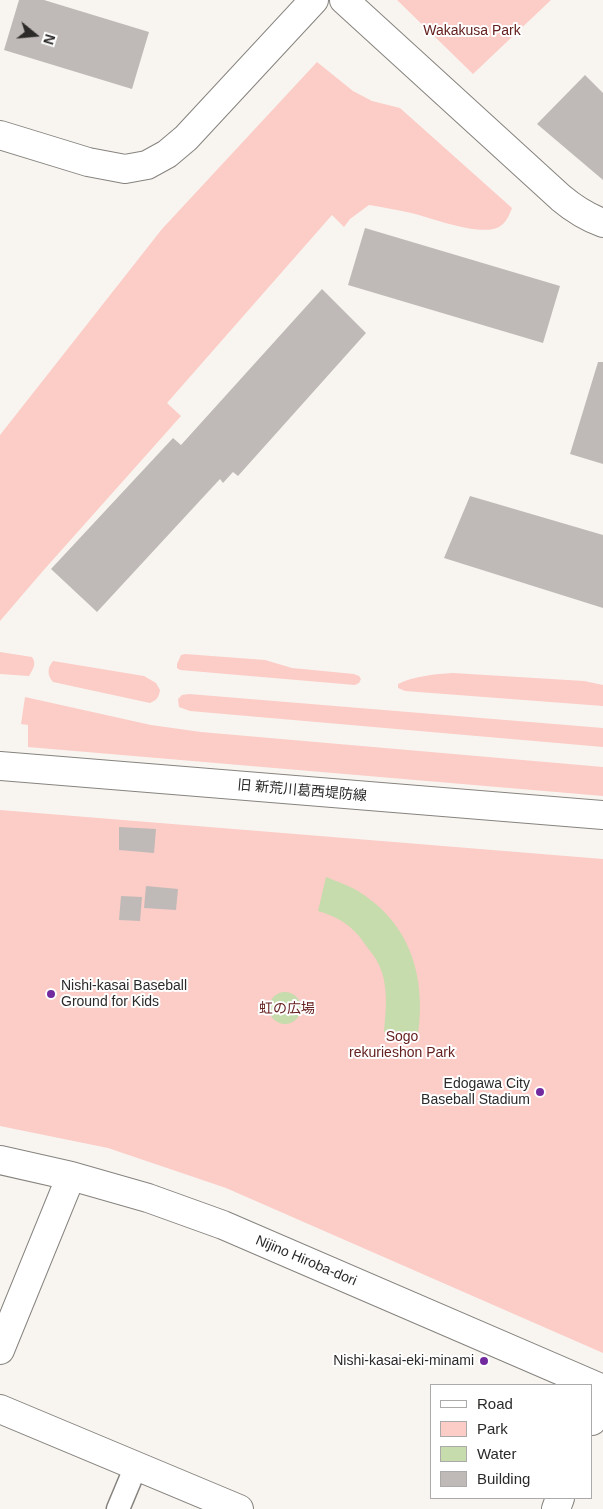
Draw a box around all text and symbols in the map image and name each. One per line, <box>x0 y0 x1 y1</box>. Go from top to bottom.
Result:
north arrow <box>10 10 60 60</box>
park label: Wakakusa Park <box>423 23 521 39</box>
text: N <box>40 32 58 47</box>
street label: 旧 新荒川葛西堤防線 <box>237 777 367 805</box>
place label: Nishi-kasai Baseball Ground for Kids <box>61 978 187 1010</box>
marker: Nishi-kasai Baseball Ground for Kids <box>45 988 57 1000</box>
park label: 虹の広場 <box>259 1001 315 1017</box>
park label: Sogo rekurieshon Park <box>349 1029 455 1062</box>
place label: Edogawa City Baseball Stadium <box>421 1076 530 1108</box>
marker: Edogawa City Baseball Stadium <box>534 1086 546 1098</box>
street label: Nijino Hiroba-dori <box>253 1232 359 1290</box>
place label: Nishi-kasai-eki-minami <box>333 1353 474 1369</box>
marker: Nishi-kasai-eki-minami <box>478 1355 490 1367</box>
legend <box>430 1384 593 1499</box>
text: Road <box>477 1395 513 1412</box>
text: Park <box>477 1420 508 1437</box>
text: Water <box>477 1445 516 1462</box>
text: Building <box>477 1470 530 1487</box>

